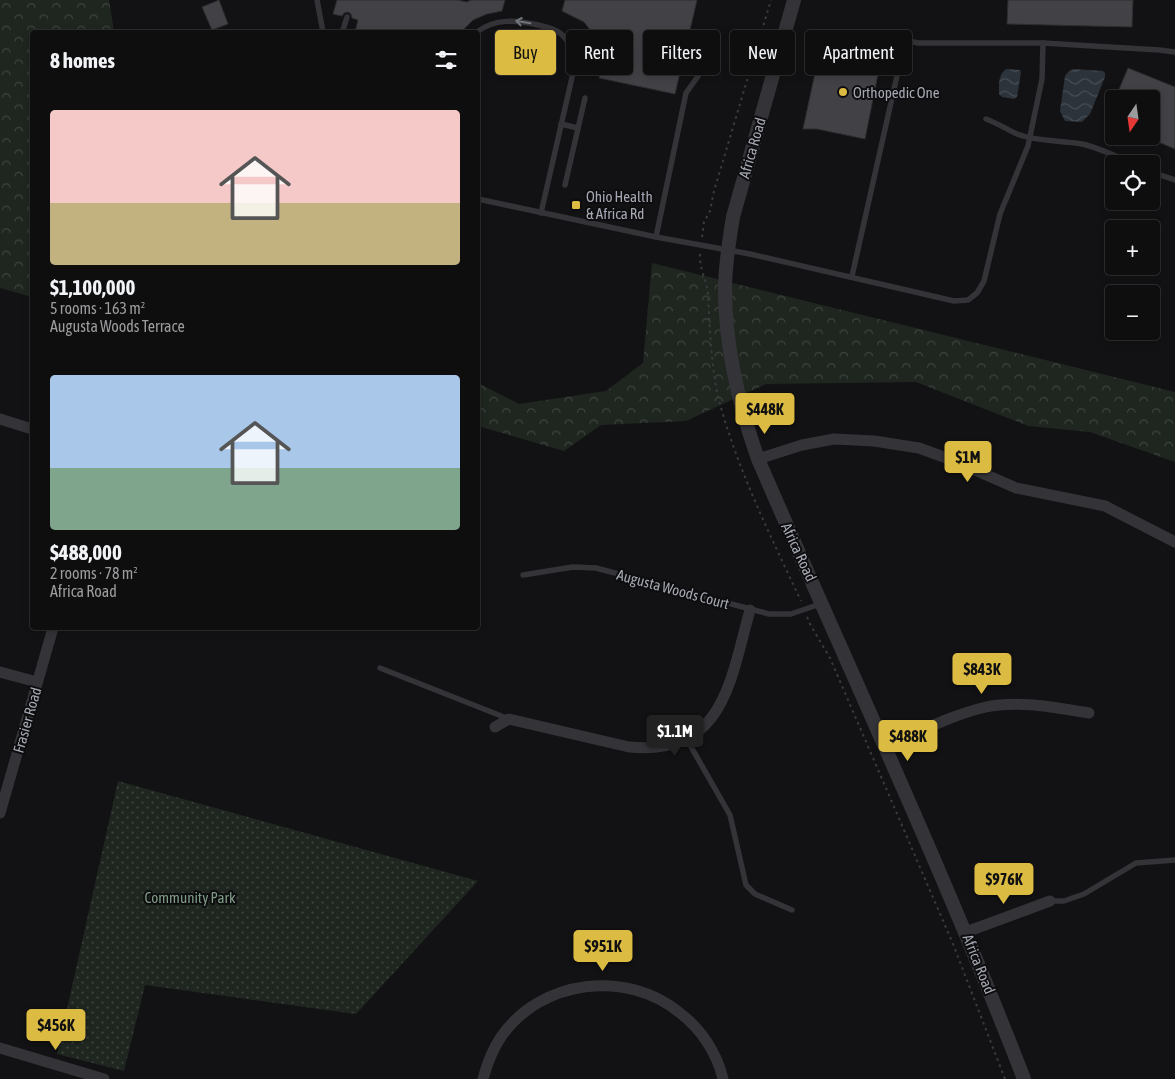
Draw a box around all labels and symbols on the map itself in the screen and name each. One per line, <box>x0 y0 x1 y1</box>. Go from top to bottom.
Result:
one-way arrow <box>516 17 532 27</box>
place label: Orthopedic One <box>853 84 940 101</box>
marker: Orthopedic One <box>837 86 849 98</box>
north arrow <box>1105 90 1160 145</box>
street label: Africa Road <box>735 116 769 180</box>
place label: Ohio Health & Africa Rd <box>586 188 653 222</box>
marker: Ohio Health & Africa Rd <box>570 199 582 211</box>
pin: $448K <box>730 392 800 435</box>
pin: $1M <box>944 440 992 483</box>
street label: Africa Road <box>778 520 820 584</box>
street label: Augusta Woods Court <box>615 566 731 612</box>
pin: $843K <box>947 652 1017 695</box>
street label: Frasier Road <box>10 685 44 755</box>
pin: $1.1M <box>640 714 710 757</box>
pin: $488K <box>873 720 943 762</box>
pin: $976K <box>969 862 1039 905</box>
park label: Community Park <box>145 889 236 906</box>
pin: $951K <box>568 930 638 972</box>
street label: Africa Road <box>959 932 999 996</box>
pin: $456K <box>21 1008 91 1051</box>

